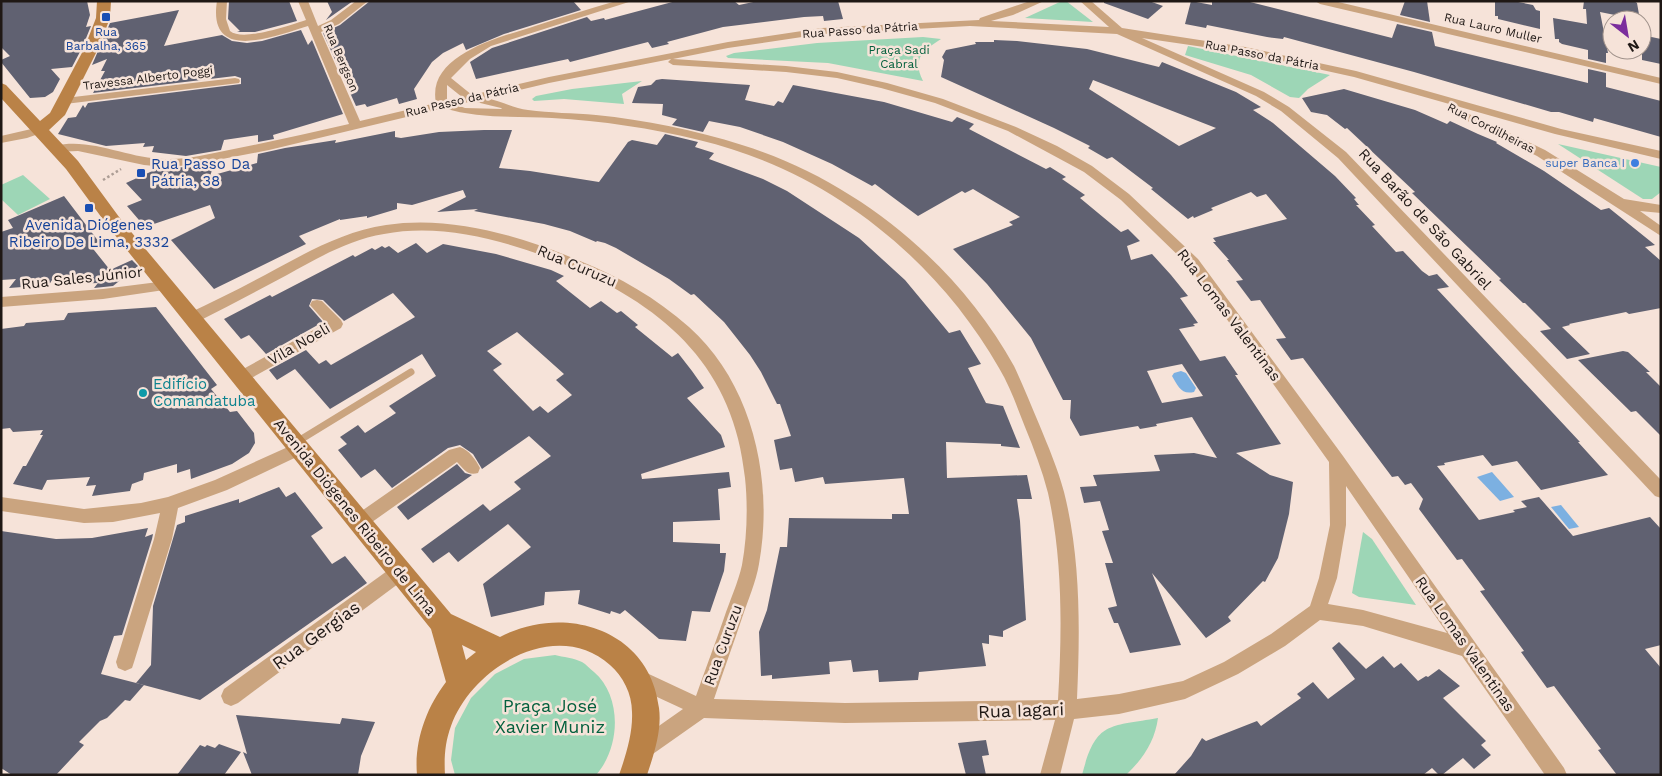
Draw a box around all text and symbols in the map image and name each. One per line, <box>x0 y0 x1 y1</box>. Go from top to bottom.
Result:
street label: Rua Lauro Muller <box>1443 10 1543 46</box>
north arrow <box>1602 10 1652 60</box>
marker: Rua Barbalha, 365 <box>100 11 112 23</box>
street label: Rua Passo da Pátria <box>802 19 918 41</box>
street label: Rua Bergson <box>320 22 362 94</box>
place label: Rua Barbalha, 365 <box>66 25 146 53</box>
street label: Rua Passo da Pátria <box>1204 37 1320 73</box>
text: N <box>1625 37 1642 56</box>
park label: Praça Sadi Cabral <box>868 43 930 71</box>
street label: Travessa Alberto Poggi <box>82 63 214 93</box>
street label: Rua Passo da Pátria <box>404 80 520 120</box>
street label: Rua Cordilheiras <box>1445 100 1537 156</box>
street label: Rua Barão de São Gabriel <box>1355 145 1495 294</box>
place label: Rua Passo Da Pátria, 38 <box>151 155 251 190</box>
place label: super Banca I <box>1545 156 1625 170</box>
marker: super Banca I <box>1629 157 1641 169</box>
marker: Rua Passo Da Pátria, 38 <box>135 167 147 179</box>
marker: Avenida Diógenes Ribeiro De Lima, 3332 <box>83 202 95 214</box>
place label: Avenida Diógenes Ribeiro De Lima, 3332 <box>9 216 169 251</box>
street label: Rua Curuzu <box>535 241 619 291</box>
street label: Rua Lomas Valentinas <box>1173 245 1285 385</box>
street label: Rua Sales Júnior <box>20 263 144 293</box>
street label: Vila Noeli <box>265 319 333 369</box>
place label: Edifício Comandatuba <box>153 375 256 410</box>
marker: Edifício Comandatuba <box>137 387 149 399</box>
street label: Avenida Diógenes Ribeiro de Lima <box>270 415 440 619</box>
street label: Rua Lomas Valentinas <box>1411 573 1519 715</box>
street label: Rua Gergias <box>268 596 364 674</box>
street label: Rua Curuzu <box>700 602 746 688</box>
park label: Praça José Xavier Muniz <box>495 695 605 737</box>
street label: Rua Iagari <box>978 698 1064 722</box>

